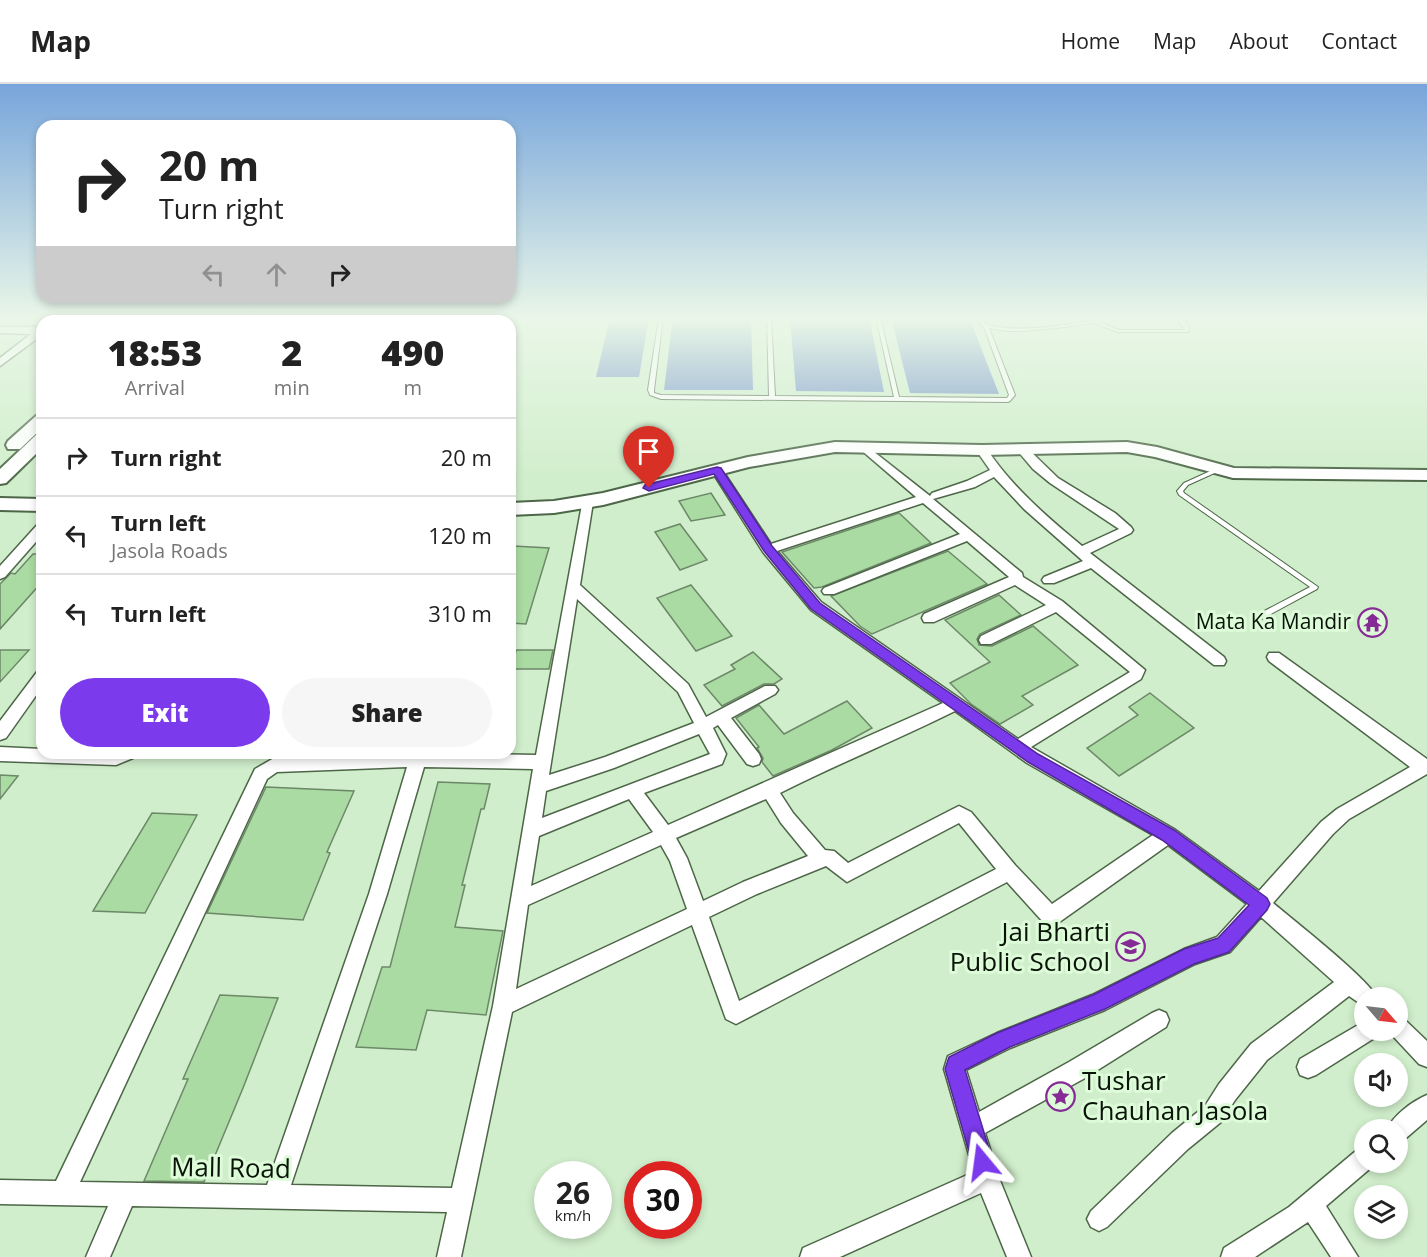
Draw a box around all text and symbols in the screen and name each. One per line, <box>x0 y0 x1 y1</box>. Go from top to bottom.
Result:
text: Map <box>30 22 91 60</box>
text: Home <box>1061 27 1120 55</box>
text: Map <box>1153 27 1196 55</box>
text: About <box>1229 27 1289 55</box>
text: Contact <box>1322 27 1397 55</box>
text: 20 m <box>159 136 259 193</box>
icon: right <box>60 144 138 222</box>
text: Turn right <box>159 190 284 227</box>
icon: left <box>197 258 230 291</box>
icon: ahead <box>260 258 293 291</box>
icon: right <box>323 258 356 291</box>
text: 18:53 <box>108 328 202 377</box>
text: 2 <box>281 328 302 377</box>
text: 490 <box>381 328 444 377</box>
text: Arrival <box>125 374 185 401</box>
text: min <box>274 374 310 401</box>
text: m <box>404 374 422 401</box>
pin <box>623 426 674 488</box>
icon: arrive <box>632 435 665 468</box>
icon: right <box>60 441 93 474</box>
text: Turn right <box>111 442 222 472</box>
text: 20 m <box>441 442 492 472</box>
text: Turn left <box>111 507 206 537</box>
icon: left <box>60 519 93 552</box>
text: 120 m <box>428 520 492 550</box>
text: Jasola Roads <box>111 537 228 564</box>
icon: left <box>60 597 93 630</box>
text: Turn left <box>111 598 206 628</box>
text: 310 m <box>428 598 492 628</box>
temple icon: Mata Ka Mandir <box>1356 606 1388 638</box>
place label: Mata Ka Mandir <box>1196 607 1351 635</box>
button: Exit <box>60 678 270 747</box>
button: Share <box>282 678 492 747</box>
place label: Jai Bharti Public School <box>950 913 1110 979</box>
school or university icon: Jai Bharti Public School <box>1115 931 1147 963</box>
north arrow <box>1354 987 1408 1041</box>
map controls <box>1354 987 1408 1239</box>
button: sound <box>1354 1053 1408 1107</box>
place label: Tushar Chauhan Jasola <box>1082 1062 1268 1128</box>
place icon: Tushar Chauhan Jasola <box>1045 1080 1077 1112</box>
button: search <box>1354 1119 1408 1173</box>
position arrow <box>950 1130 1014 1194</box>
street label: Mall Road <box>171 1148 291 1186</box>
speed limit sign: 30 <box>624 1161 702 1239</box>
text: 26 <box>556 1172 590 1213</box>
button: layers <box>1354 1185 1408 1239</box>
text: km/h <box>555 1205 591 1225</box>

